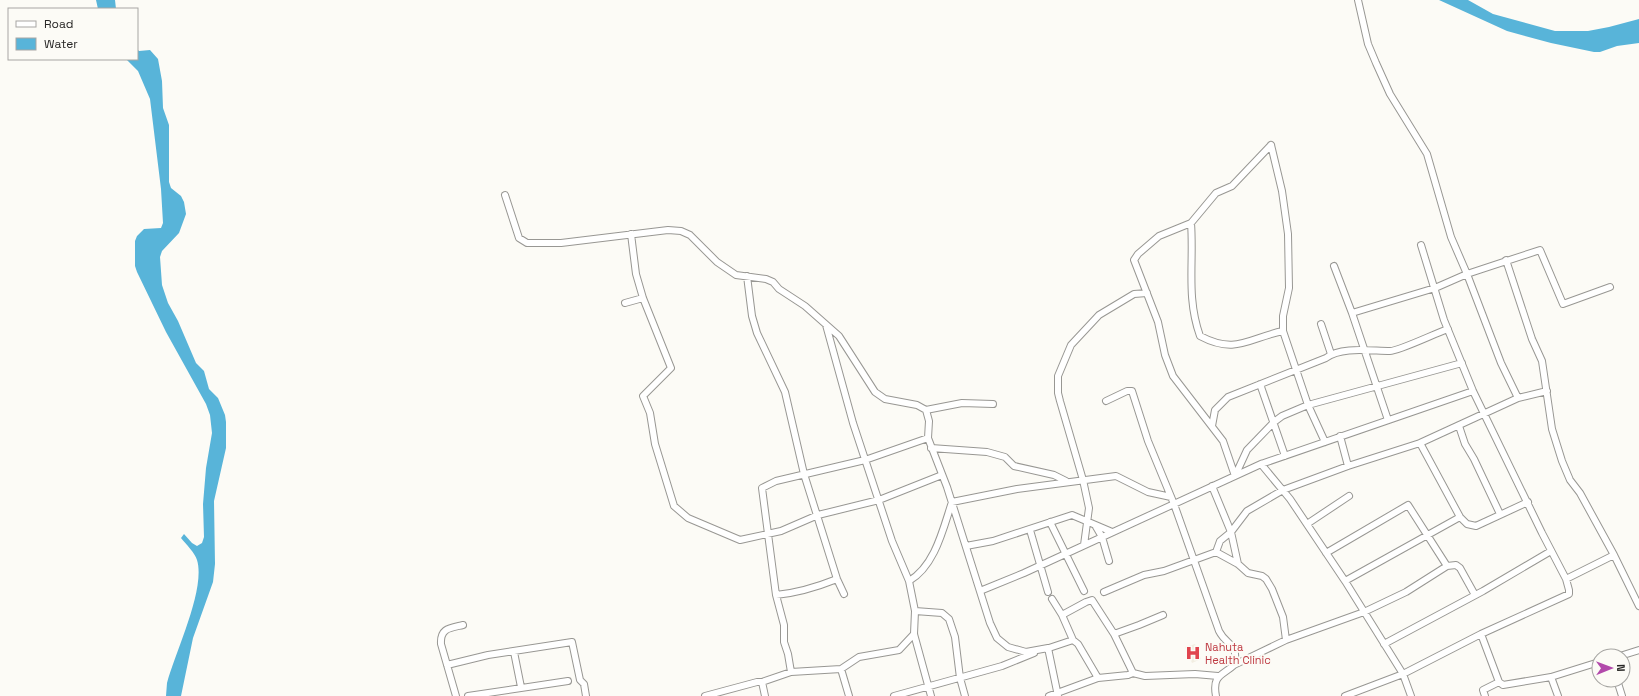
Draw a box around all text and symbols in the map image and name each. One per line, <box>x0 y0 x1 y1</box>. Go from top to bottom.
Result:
legend <box>8 8 138 60</box>
text: Road <box>44 16 73 32</box>
text: Water <box>44 36 78 52</box>
place label: Nahuta Health Clinic <box>1205 640 1271 667</box>
hospital icon: Nahuta Health Clinic <box>1184 644 1202 662</box>
north arrow <box>1591 648 1631 688</box>
text: N <box>1614 664 1628 672</box>

